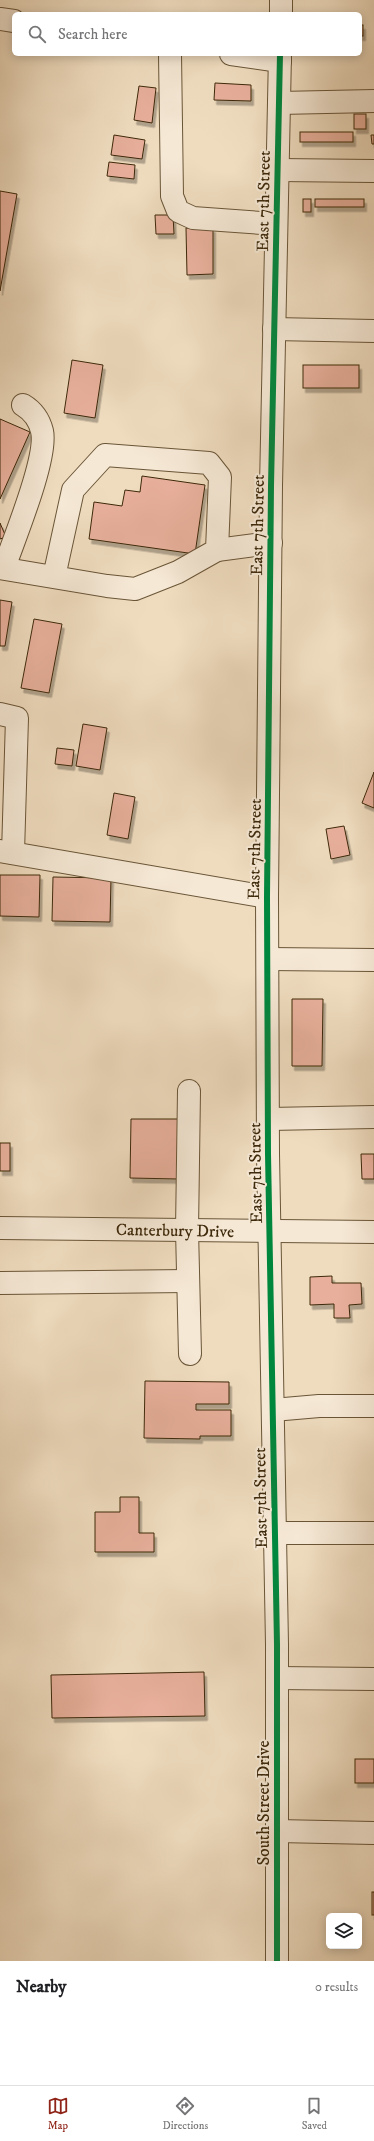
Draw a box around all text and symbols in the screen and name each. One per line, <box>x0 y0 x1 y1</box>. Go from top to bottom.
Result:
search box <box>12 12 362 56</box>
icon: search <box>26 23 48 45</box>
text: Search here <box>58 25 127 44</box>
street label: East 7th Street <box>252 150 276 252</box>
street label: East 7th Street <box>246 474 270 576</box>
street label: East 7th Street <box>243 798 267 900</box>
street label: East 7th Street <box>244 1122 268 1224</box>
street label: Canterbury Drive <box>116 1219 234 1243</box>
street label: East 7th Street <box>249 1447 273 1549</box>
street label: South Street Drive <box>253 1740 275 1866</box>
map controls <box>326 1913 362 1949</box>
button: layers <box>326 1913 362 1949</box>
text: Nearby <box>16 1976 66 1998</box>
text: 0 results <box>315 1979 358 1995</box>
tab: Map <box>47 2095 69 2133</box>
tab: Directions <box>163 2095 208 2133</box>
tab: Saved <box>302 2095 327 2133</box>

